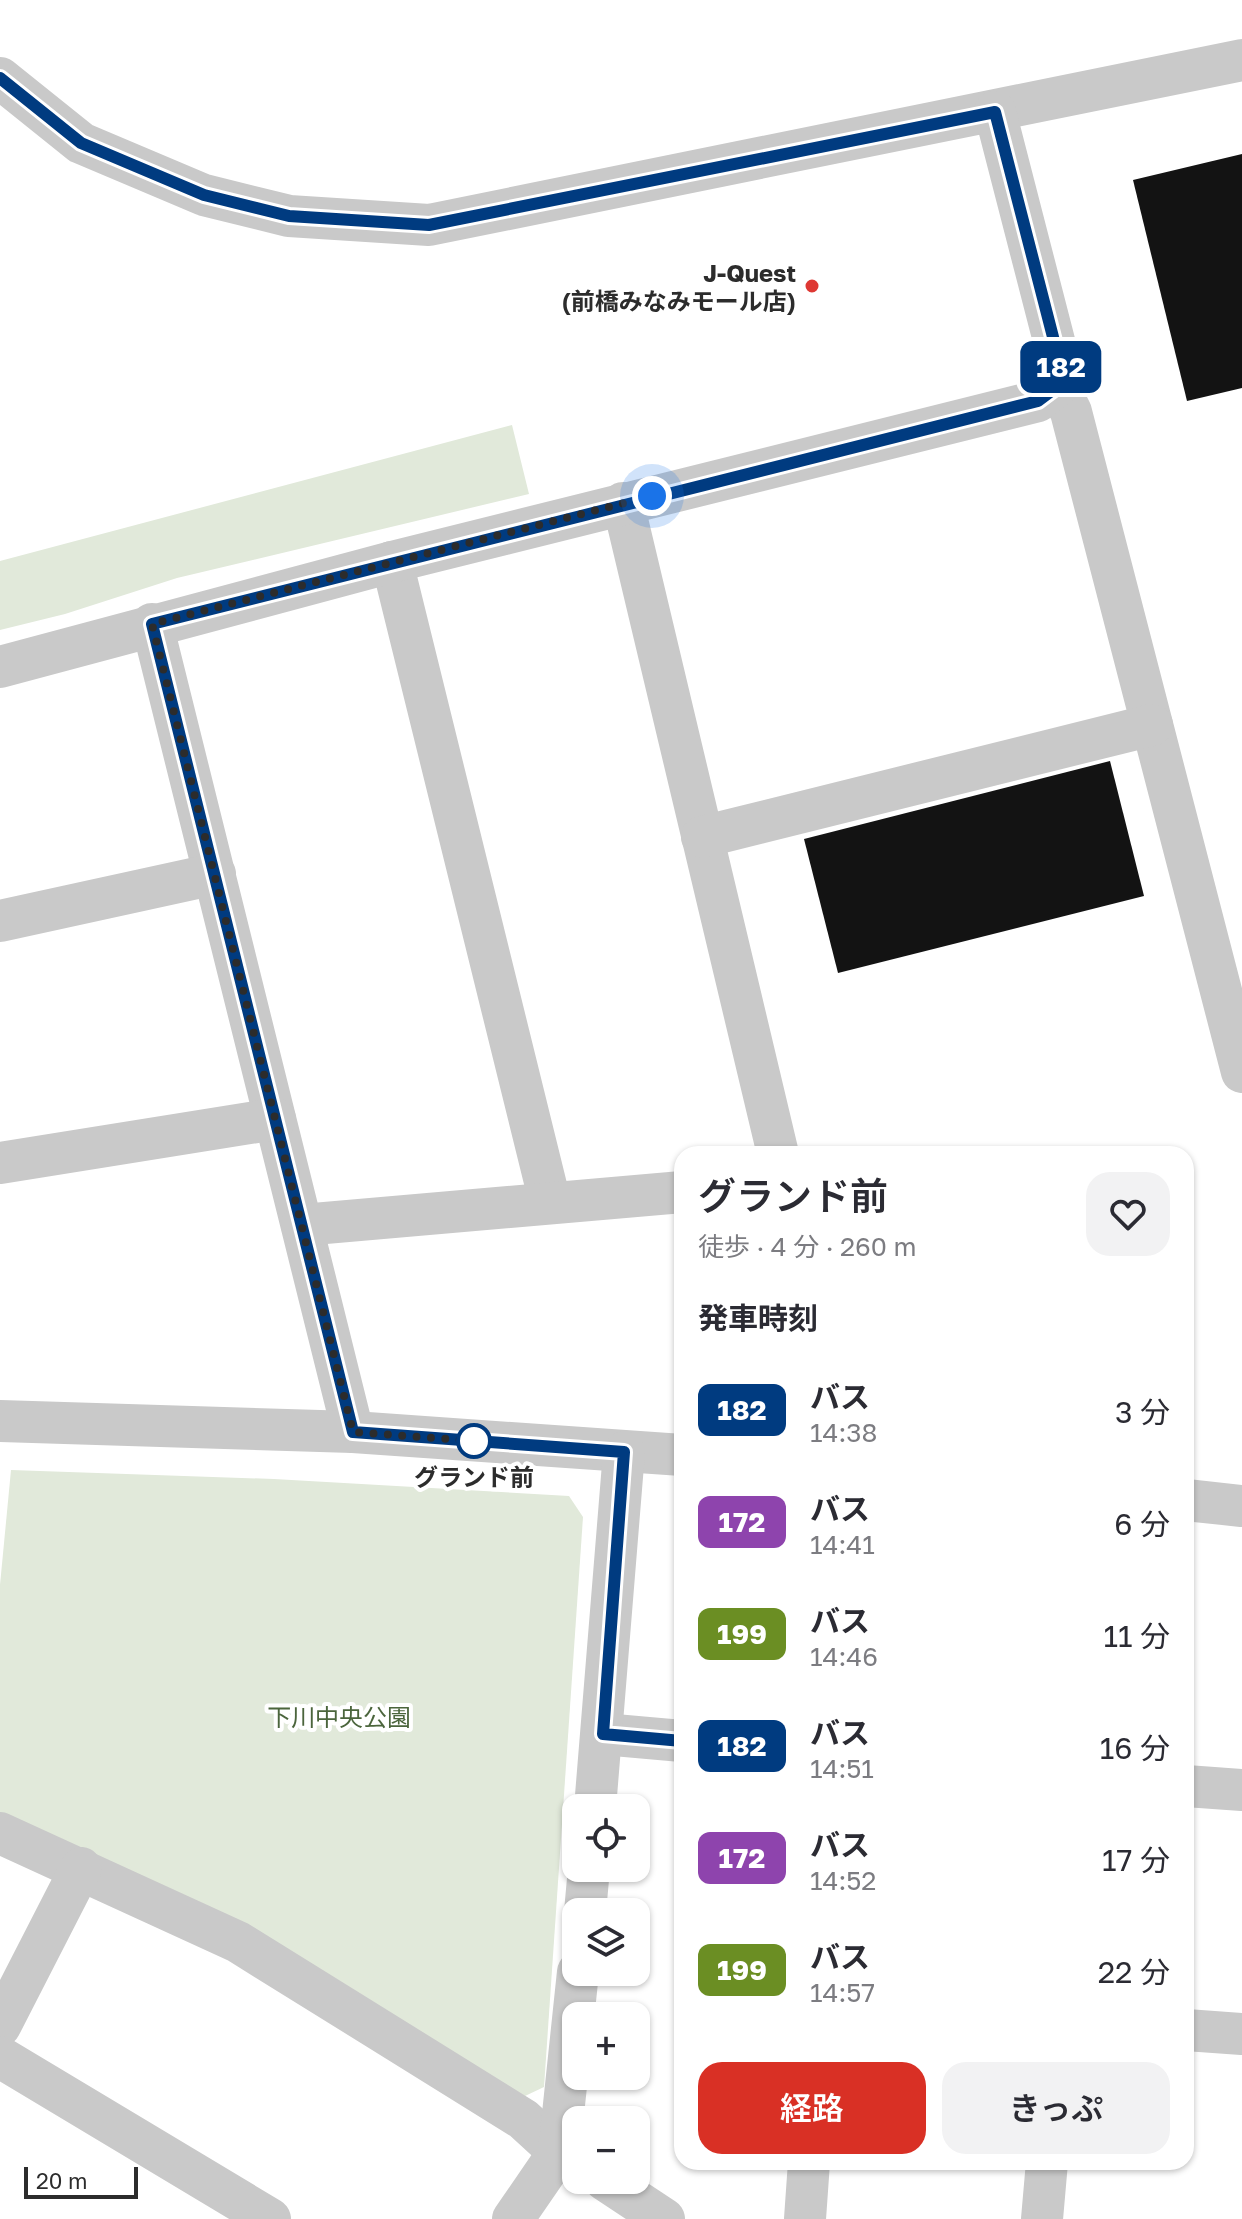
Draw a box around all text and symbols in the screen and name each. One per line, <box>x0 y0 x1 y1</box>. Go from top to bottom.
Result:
place label: J-Quest (前橋みなみモール店) <box>562 258 796 315</box>
marker: J-Quest (前橋みなみモール店) <box>803 277 821 295</box>
line badge: 182 <box>1015 341 1107 393</box>
text: 182 <box>1036 350 1086 383</box>
your location <box>632 476 672 516</box>
button: heart <box>1086 1172 1170 1256</box>
text: グランド前 <box>698 1173 888 1218</box>
text: 徒歩 · 4 分 · 260 m <box>698 1231 916 1262</box>
text: 発車時刻 <box>698 1300 818 1336</box>
text: バス <box>810 1379 870 1415</box>
text: 182 <box>717 1393 767 1426</box>
text: 3 分 <box>1115 1394 1170 1430</box>
text: 14:38 <box>810 1417 877 1448</box>
marker: グランド前 <box>457 1424 491 1458</box>
place label: グランド前 <box>414 1462 534 1491</box>
text: バス <box>810 1491 870 1527</box>
text: 172 <box>719 1505 765 1538</box>
text: 6 分 <box>1114 1506 1170 1542</box>
text: 14:41 <box>810 1529 875 1560</box>
text: バス <box>810 1603 870 1639</box>
text: 199 <box>717 1617 767 1650</box>
text: 11 分 <box>1103 1618 1170 1654</box>
text: 14:46 <box>810 1641 878 1672</box>
park label: 下川中央公園 <box>267 1702 411 1731</box>
text: バス <box>810 1715 870 1751</box>
text: 182 <box>717 1729 767 1762</box>
text: 16 分 <box>1100 1730 1170 1766</box>
text: 14:51 <box>810 1753 874 1784</box>
map controls <box>562 1794 650 2194</box>
button: locate <box>562 1794 650 1882</box>
text: バス <box>810 1827 870 1863</box>
text: 172 <box>719 1841 765 1874</box>
text: 17 分 <box>1102 1842 1170 1878</box>
text: 14:52 <box>810 1865 876 1896</box>
button: layers <box>562 1898 650 1986</box>
text: バス <box>810 1939 870 1975</box>
text: 199 <box>717 1953 767 1986</box>
text: 22 分 <box>1098 1954 1170 1990</box>
text: 14:57 <box>810 1977 875 2008</box>
button: + <box>562 2002 650 2090</box>
button: 経路 <box>698 2062 926 2154</box>
button: きっぷ <box>942 2062 1170 2154</box>
button: − <box>562 2106 650 2194</box>
scale bar <box>24 2163 138 2199</box>
text: 20 m <box>36 2167 87 2194</box>

